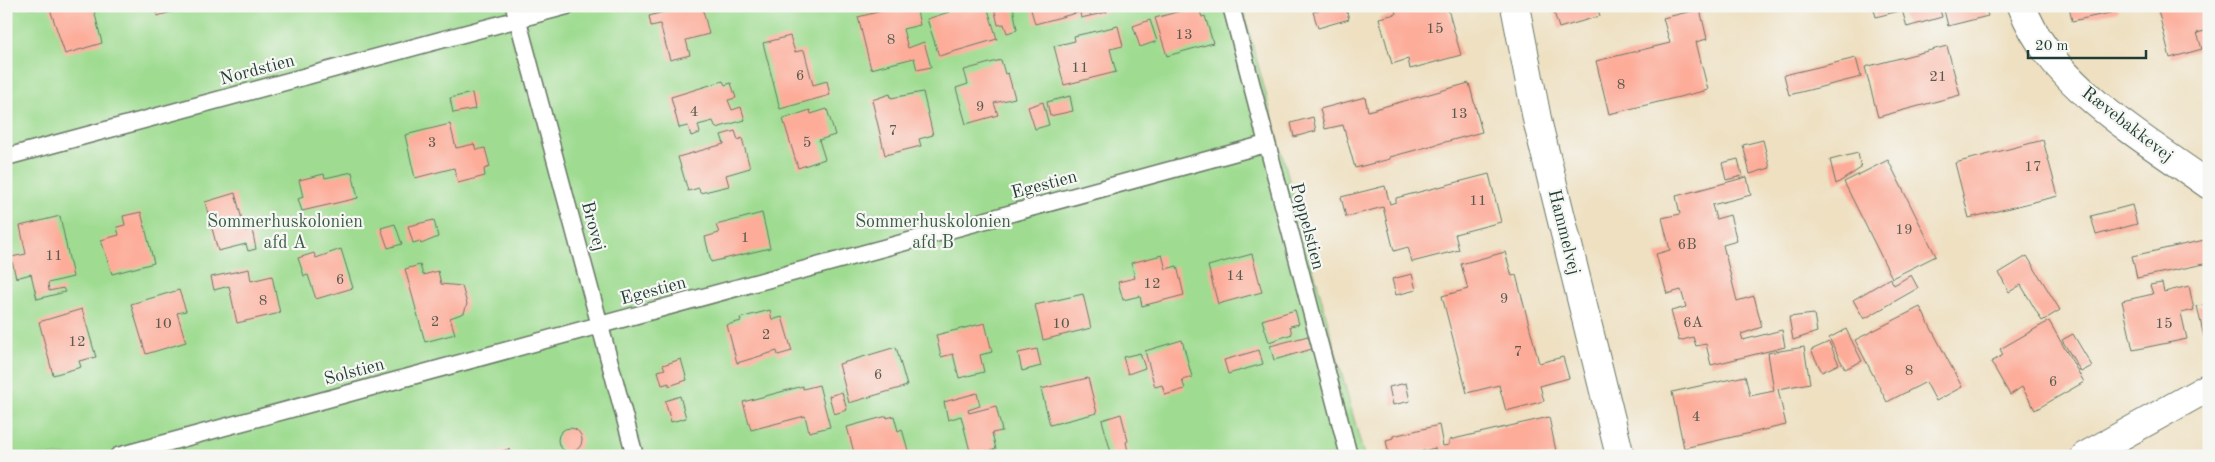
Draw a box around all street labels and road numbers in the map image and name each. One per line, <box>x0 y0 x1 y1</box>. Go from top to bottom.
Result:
street label: Nordstien <box>218 51 297 89</box>
street label: Rævebakkevej <box>2078 84 2176 166</box>
street label: Egestien <box>1009 167 1079 202</box>
street label: Poppelstien <box>1287 181 1327 272</box>
street label: Hammelvej <box>1545 188 1583 277</box>
street label: Brovej <box>578 199 608 253</box>
street label: Egestien <box>618 273 688 308</box>
street label: Solstien <box>322 355 387 389</box>

